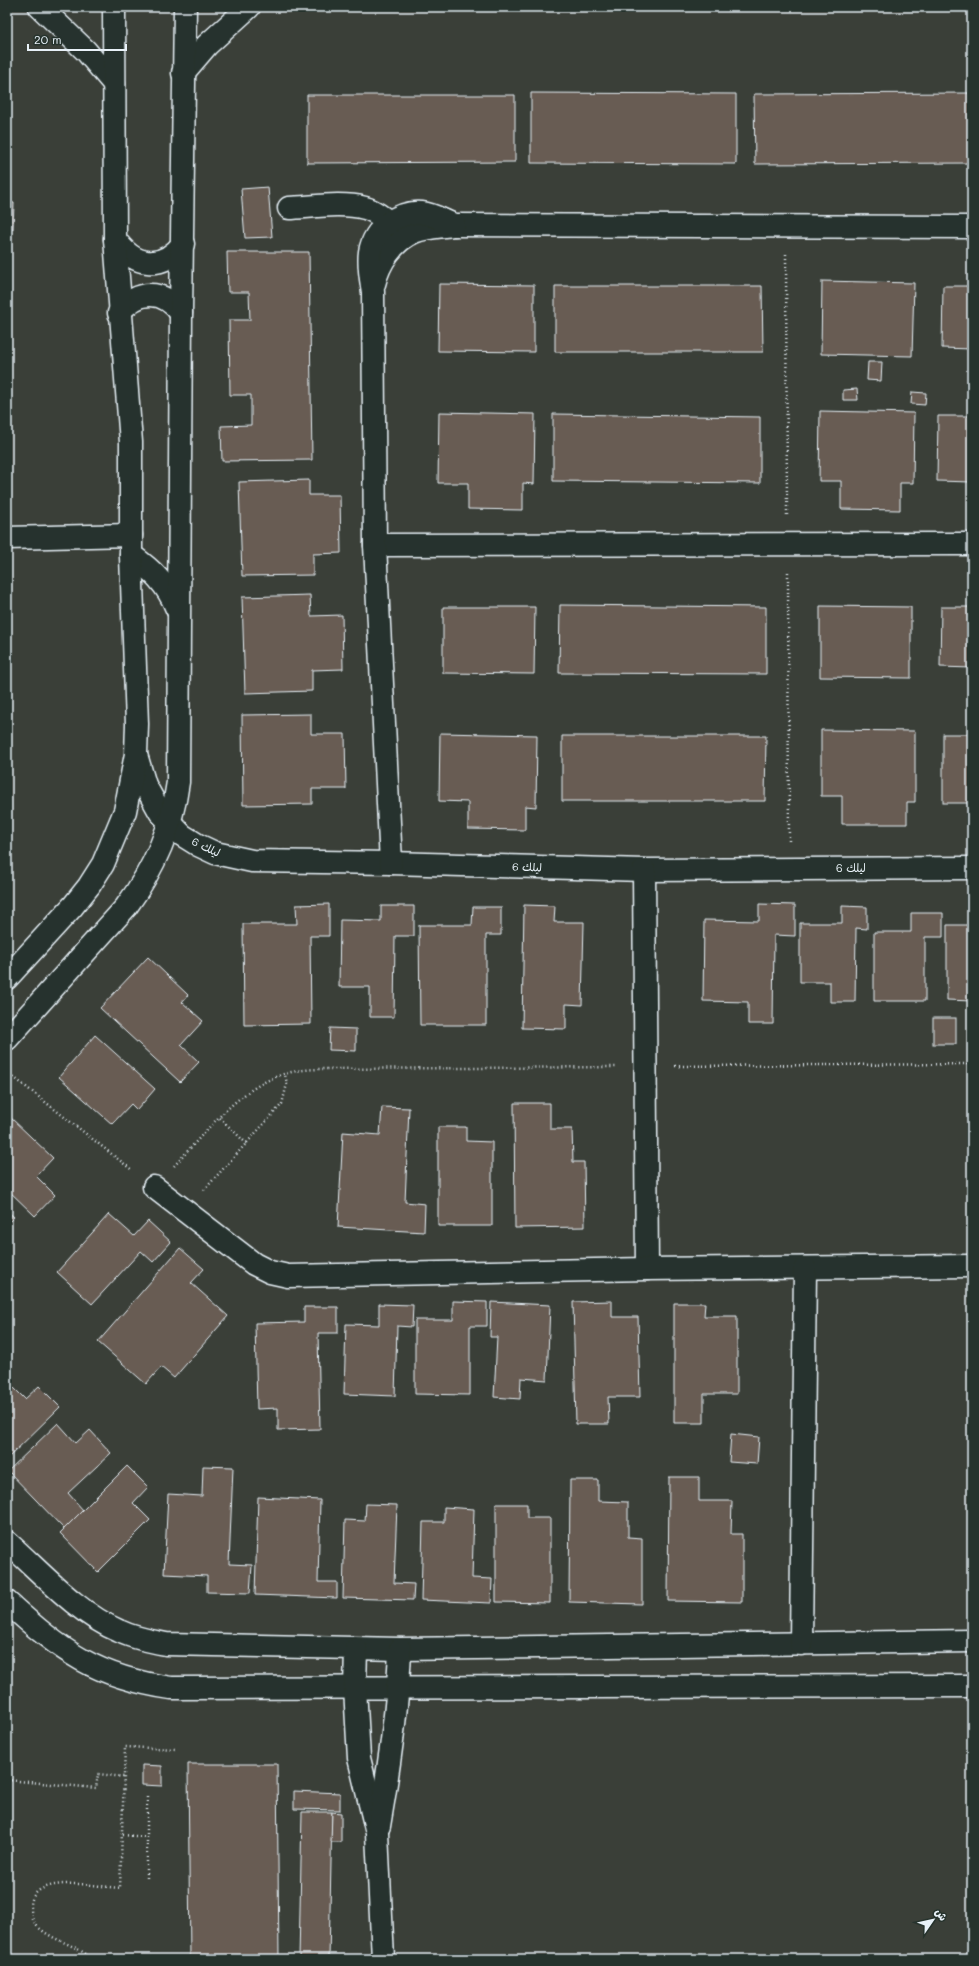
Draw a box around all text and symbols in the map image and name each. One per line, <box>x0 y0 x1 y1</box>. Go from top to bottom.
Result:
scale bar <box>28 26 126 52</box>
text: 20 m <box>34 31 62 47</box>
street label: ليلك 6 <box>190 833 223 860</box>
street label: ليلك 6 <box>512 858 542 875</box>
street label: ليلك 6 <box>836 860 866 875</box>
north arrow <box>913 1900 953 1940</box>
text: ش <box>932 1905 951 1923</box>

